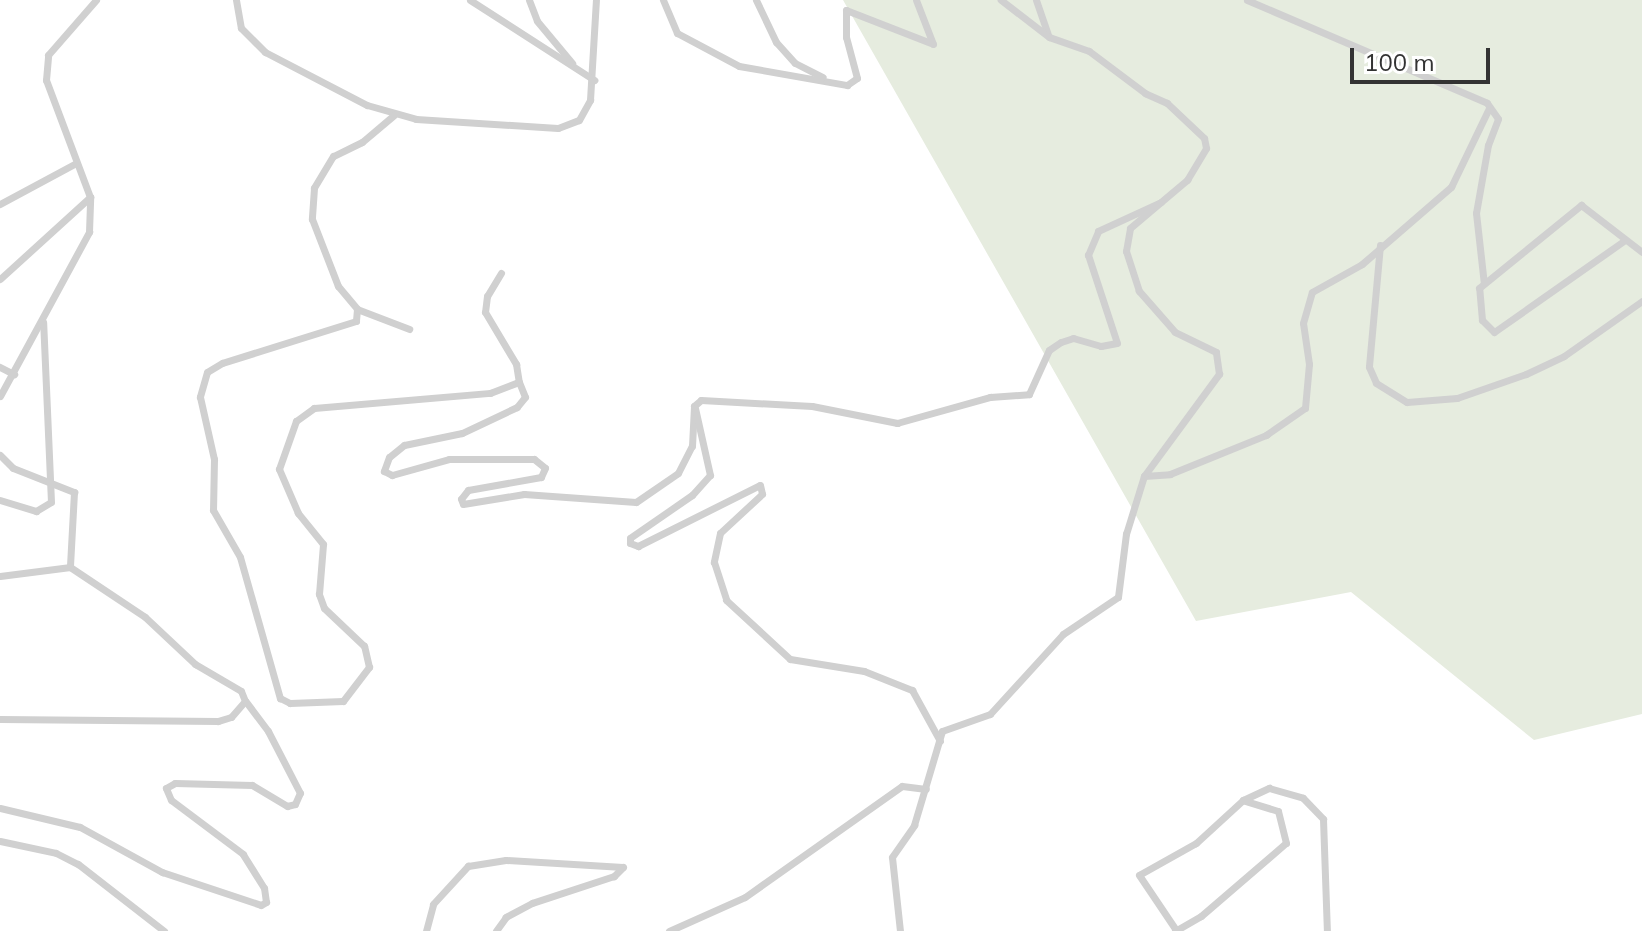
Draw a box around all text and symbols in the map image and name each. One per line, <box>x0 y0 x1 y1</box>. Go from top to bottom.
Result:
scale bar <box>1354 32 1494 82</box>
text: 100 m <box>1364 47 1435 77</box>

